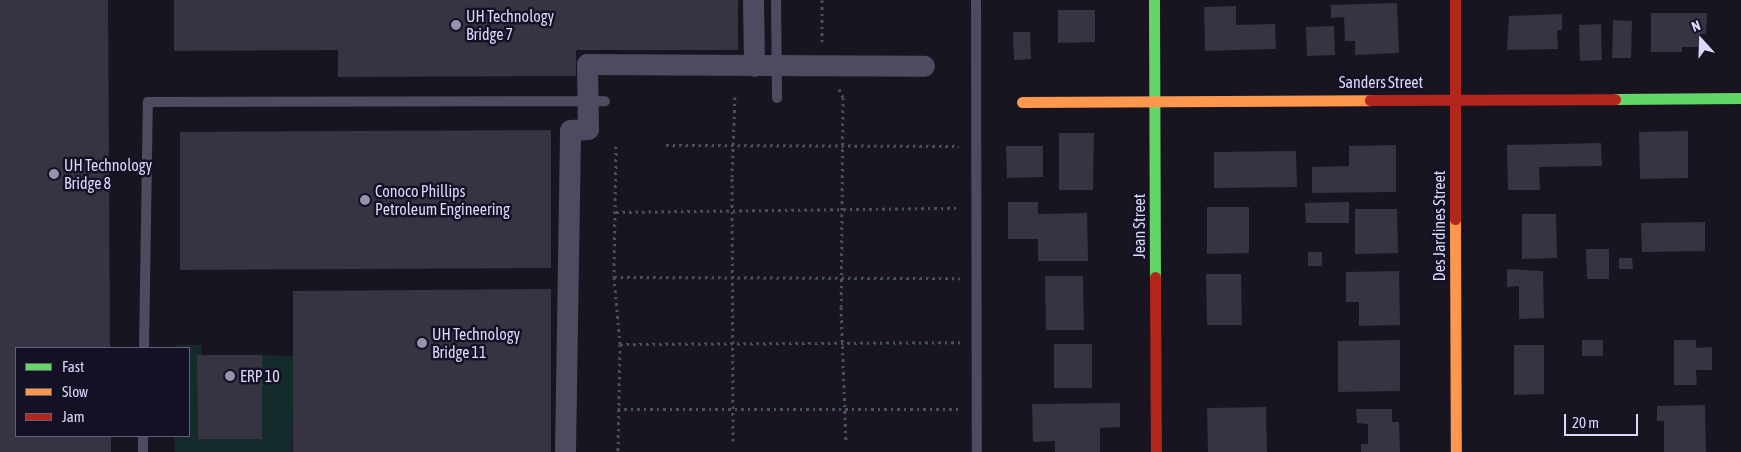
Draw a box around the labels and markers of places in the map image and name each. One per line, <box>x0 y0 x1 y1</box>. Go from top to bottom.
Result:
place label: UH Technology Bridge 7 <box>466 6 554 44</box>
marker: UH Technology Bridge 7 <box>450 19 462 31</box>
place label: UH Technology Bridge 8 <box>64 155 152 193</box>
marker: UH Technology Bridge 8 <box>48 168 60 180</box>
place label: Conoco Phillips Petroleum Engineering <box>375 181 510 219</box>
marker: Conoco Phillips Petroleum Engineering <box>359 194 371 206</box>
place label: UH Technology Bridge 11 <box>432 324 520 362</box>
marker: UH Technology Bridge 11 <box>416 337 428 349</box>
place label: ERP 10 <box>240 366 280 386</box>
marker: ERP 10 <box>224 370 236 382</box>

